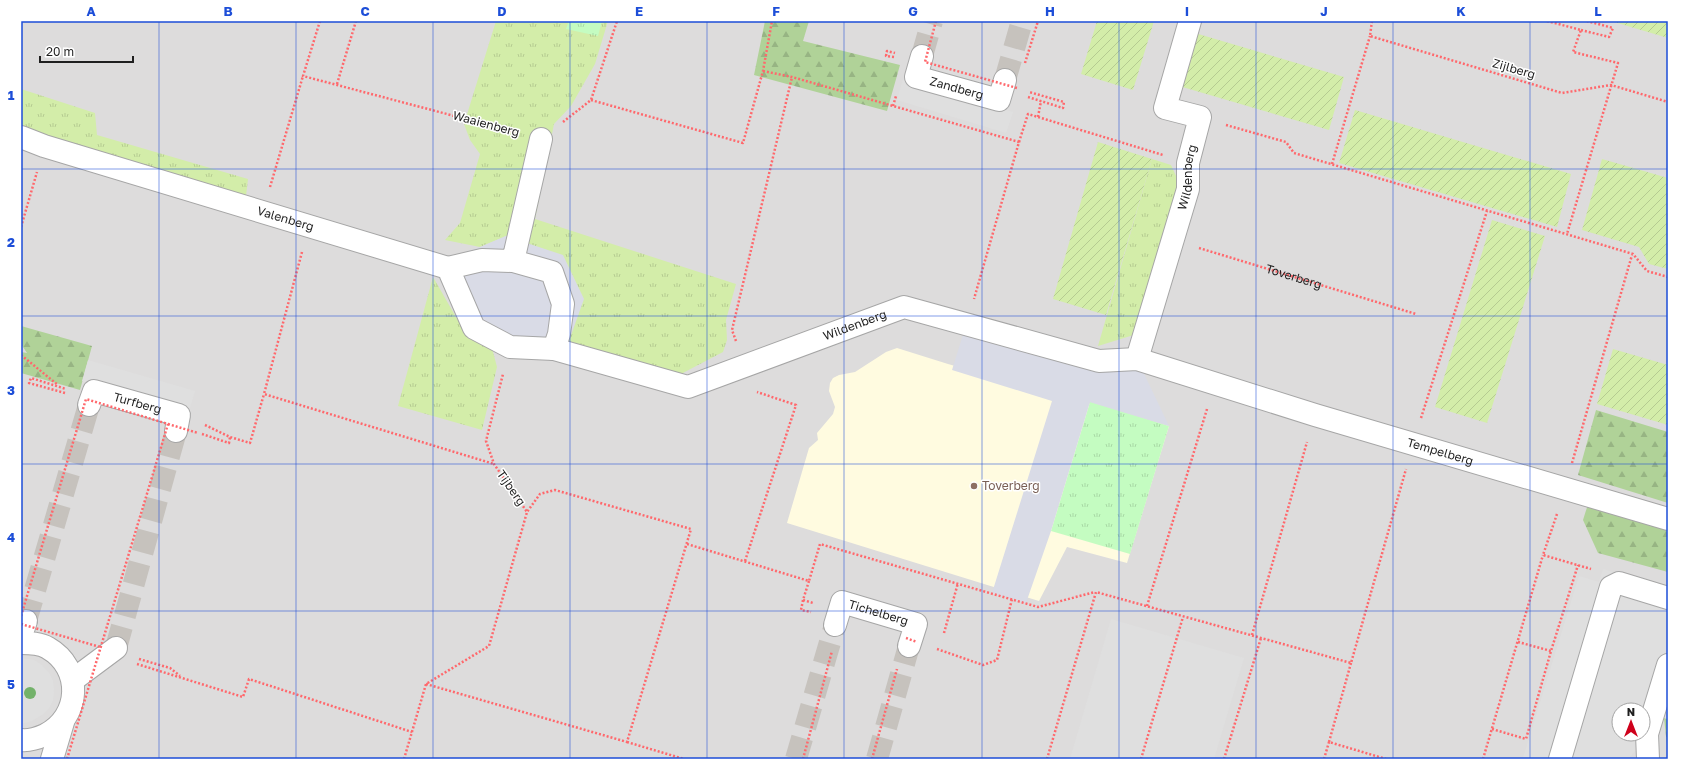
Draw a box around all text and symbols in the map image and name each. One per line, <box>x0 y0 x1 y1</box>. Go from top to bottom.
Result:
text: A <box>86 3 96 19</box>
text: B <box>223 3 233 19</box>
text: C <box>360 3 370 19</box>
text: D <box>497 3 507 19</box>
text: E <box>635 3 643 19</box>
text: F <box>772 3 780 19</box>
text: G <box>908 3 918 19</box>
text: H <box>1045 3 1055 19</box>
text: I <box>1185 3 1189 19</box>
text: J <box>1320 3 1328 19</box>
text: K <box>1456 3 1466 19</box>
text: L <box>1594 3 1602 19</box>
scale bar <box>40 38 133 64</box>
text: 20 m <box>46 44 74 59</box>
street label: Zijlberg <box>1491 55 1537 82</box>
street label: Zandberg <box>928 73 985 102</box>
text: 1 <box>8 87 15 103</box>
street label: Waaienberg <box>451 107 521 140</box>
street label: Wildenberg <box>1174 143 1200 212</box>
street label: Valenberg <box>255 203 316 234</box>
text: 2 <box>7 234 15 250</box>
street label: Toverberg <box>1264 261 1324 292</box>
street label: Wildenberg <box>821 306 888 343</box>
text: 3 <box>7 382 15 398</box>
street label: Turfberg <box>112 389 163 417</box>
street label: Tempelberg <box>1405 435 1475 468</box>
street label: Tijberg <box>494 467 529 508</box>
place label: Toverberg <box>982 478 1040 493</box>
marker: Toverberg <box>969 481 979 491</box>
text: 4 <box>7 529 15 545</box>
street label: Tichelberg <box>847 596 910 628</box>
text: 5 <box>7 676 15 692</box>
north arrow <box>1611 702 1651 742</box>
text: N <box>1627 705 1635 718</box>

